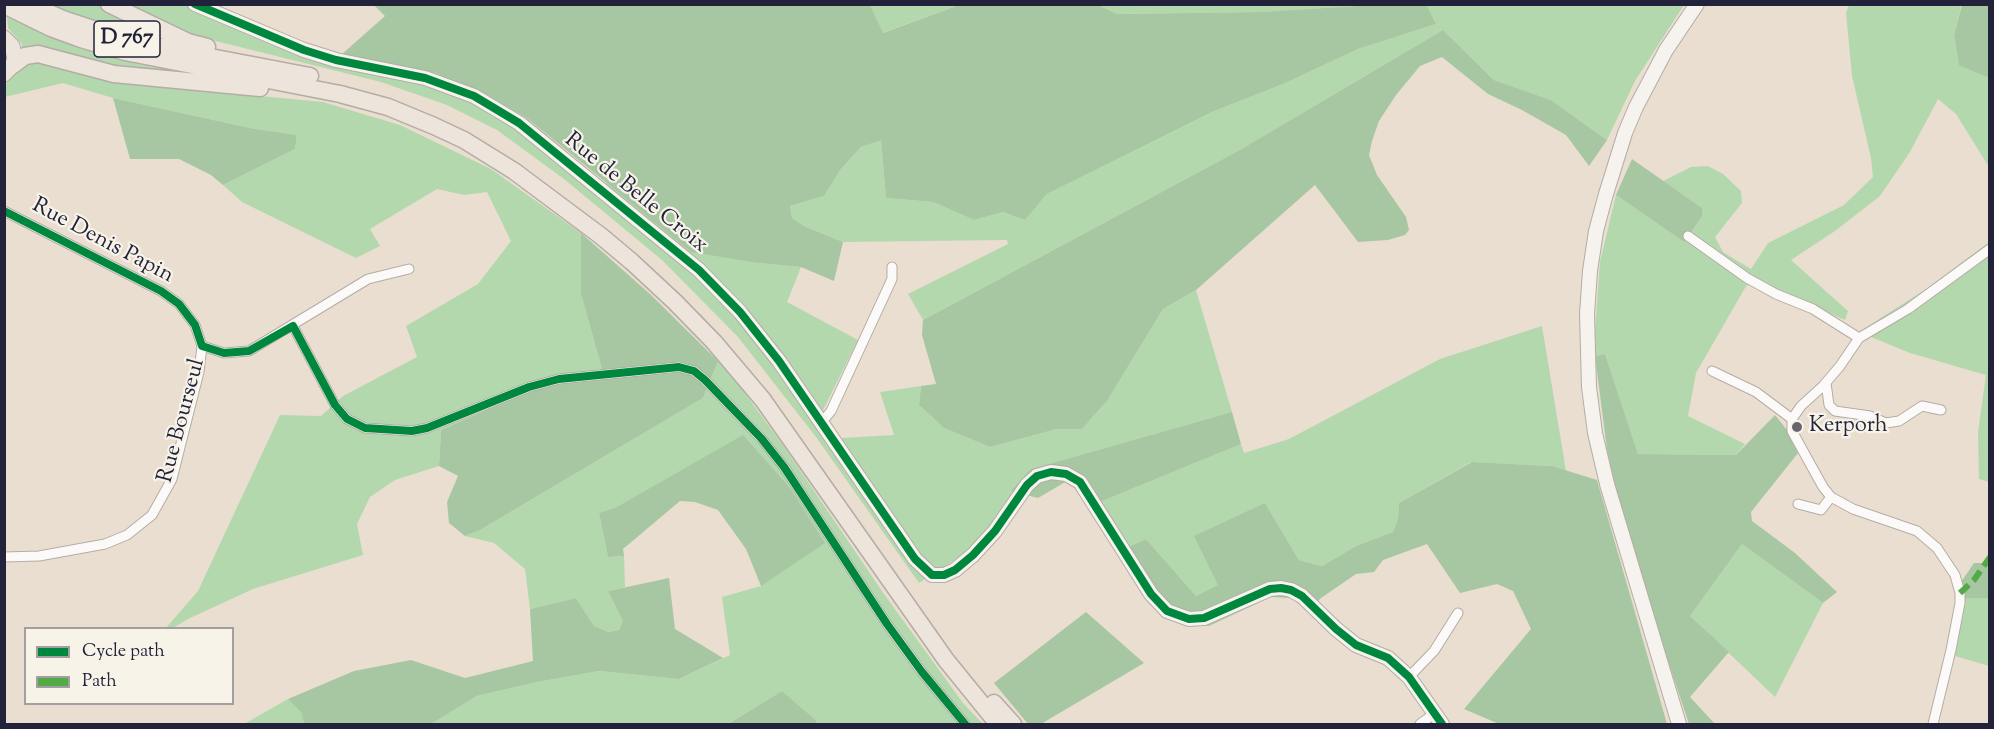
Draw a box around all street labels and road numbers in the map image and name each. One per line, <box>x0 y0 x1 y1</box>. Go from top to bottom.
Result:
road number: D 767 <box>94 21 160 57</box>
street label: Rue de Belle Croix <box>558 128 712 260</box>
street label: Rue Denis Papin <box>27 194 177 290</box>
street label: Rue Bourseul <box>154 356 212 486</box>

